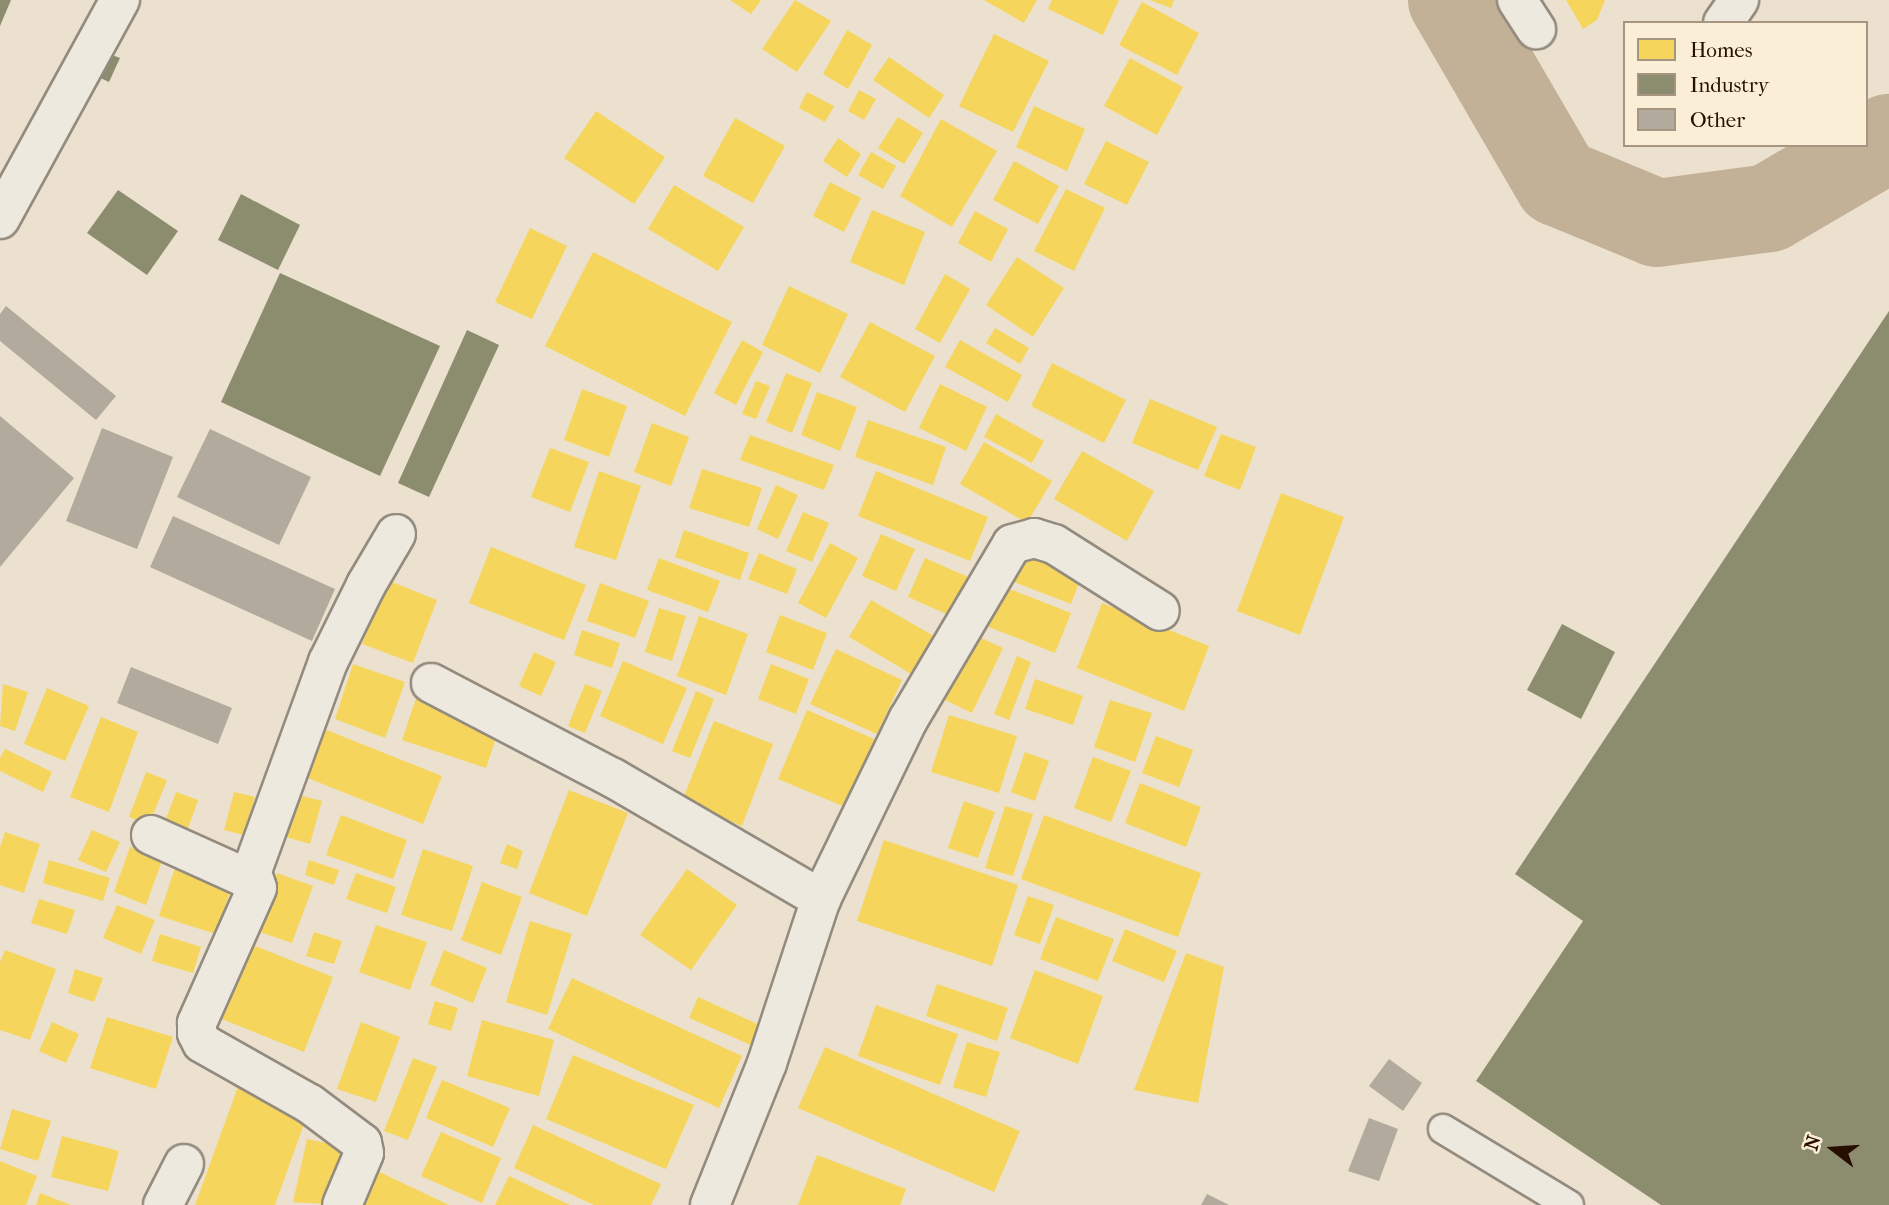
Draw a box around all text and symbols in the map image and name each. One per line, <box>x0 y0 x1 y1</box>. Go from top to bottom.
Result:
legend <box>1623 21 1868 147</box>
text: Homes <box>1690 38 1752 62</box>
text: Industry <box>1690 73 1769 97</box>
text: Other <box>1690 108 1745 132</box>
north arrow <box>1798 1114 1868 1184</box>
text: N <box>1800 1133 1826 1153</box>

